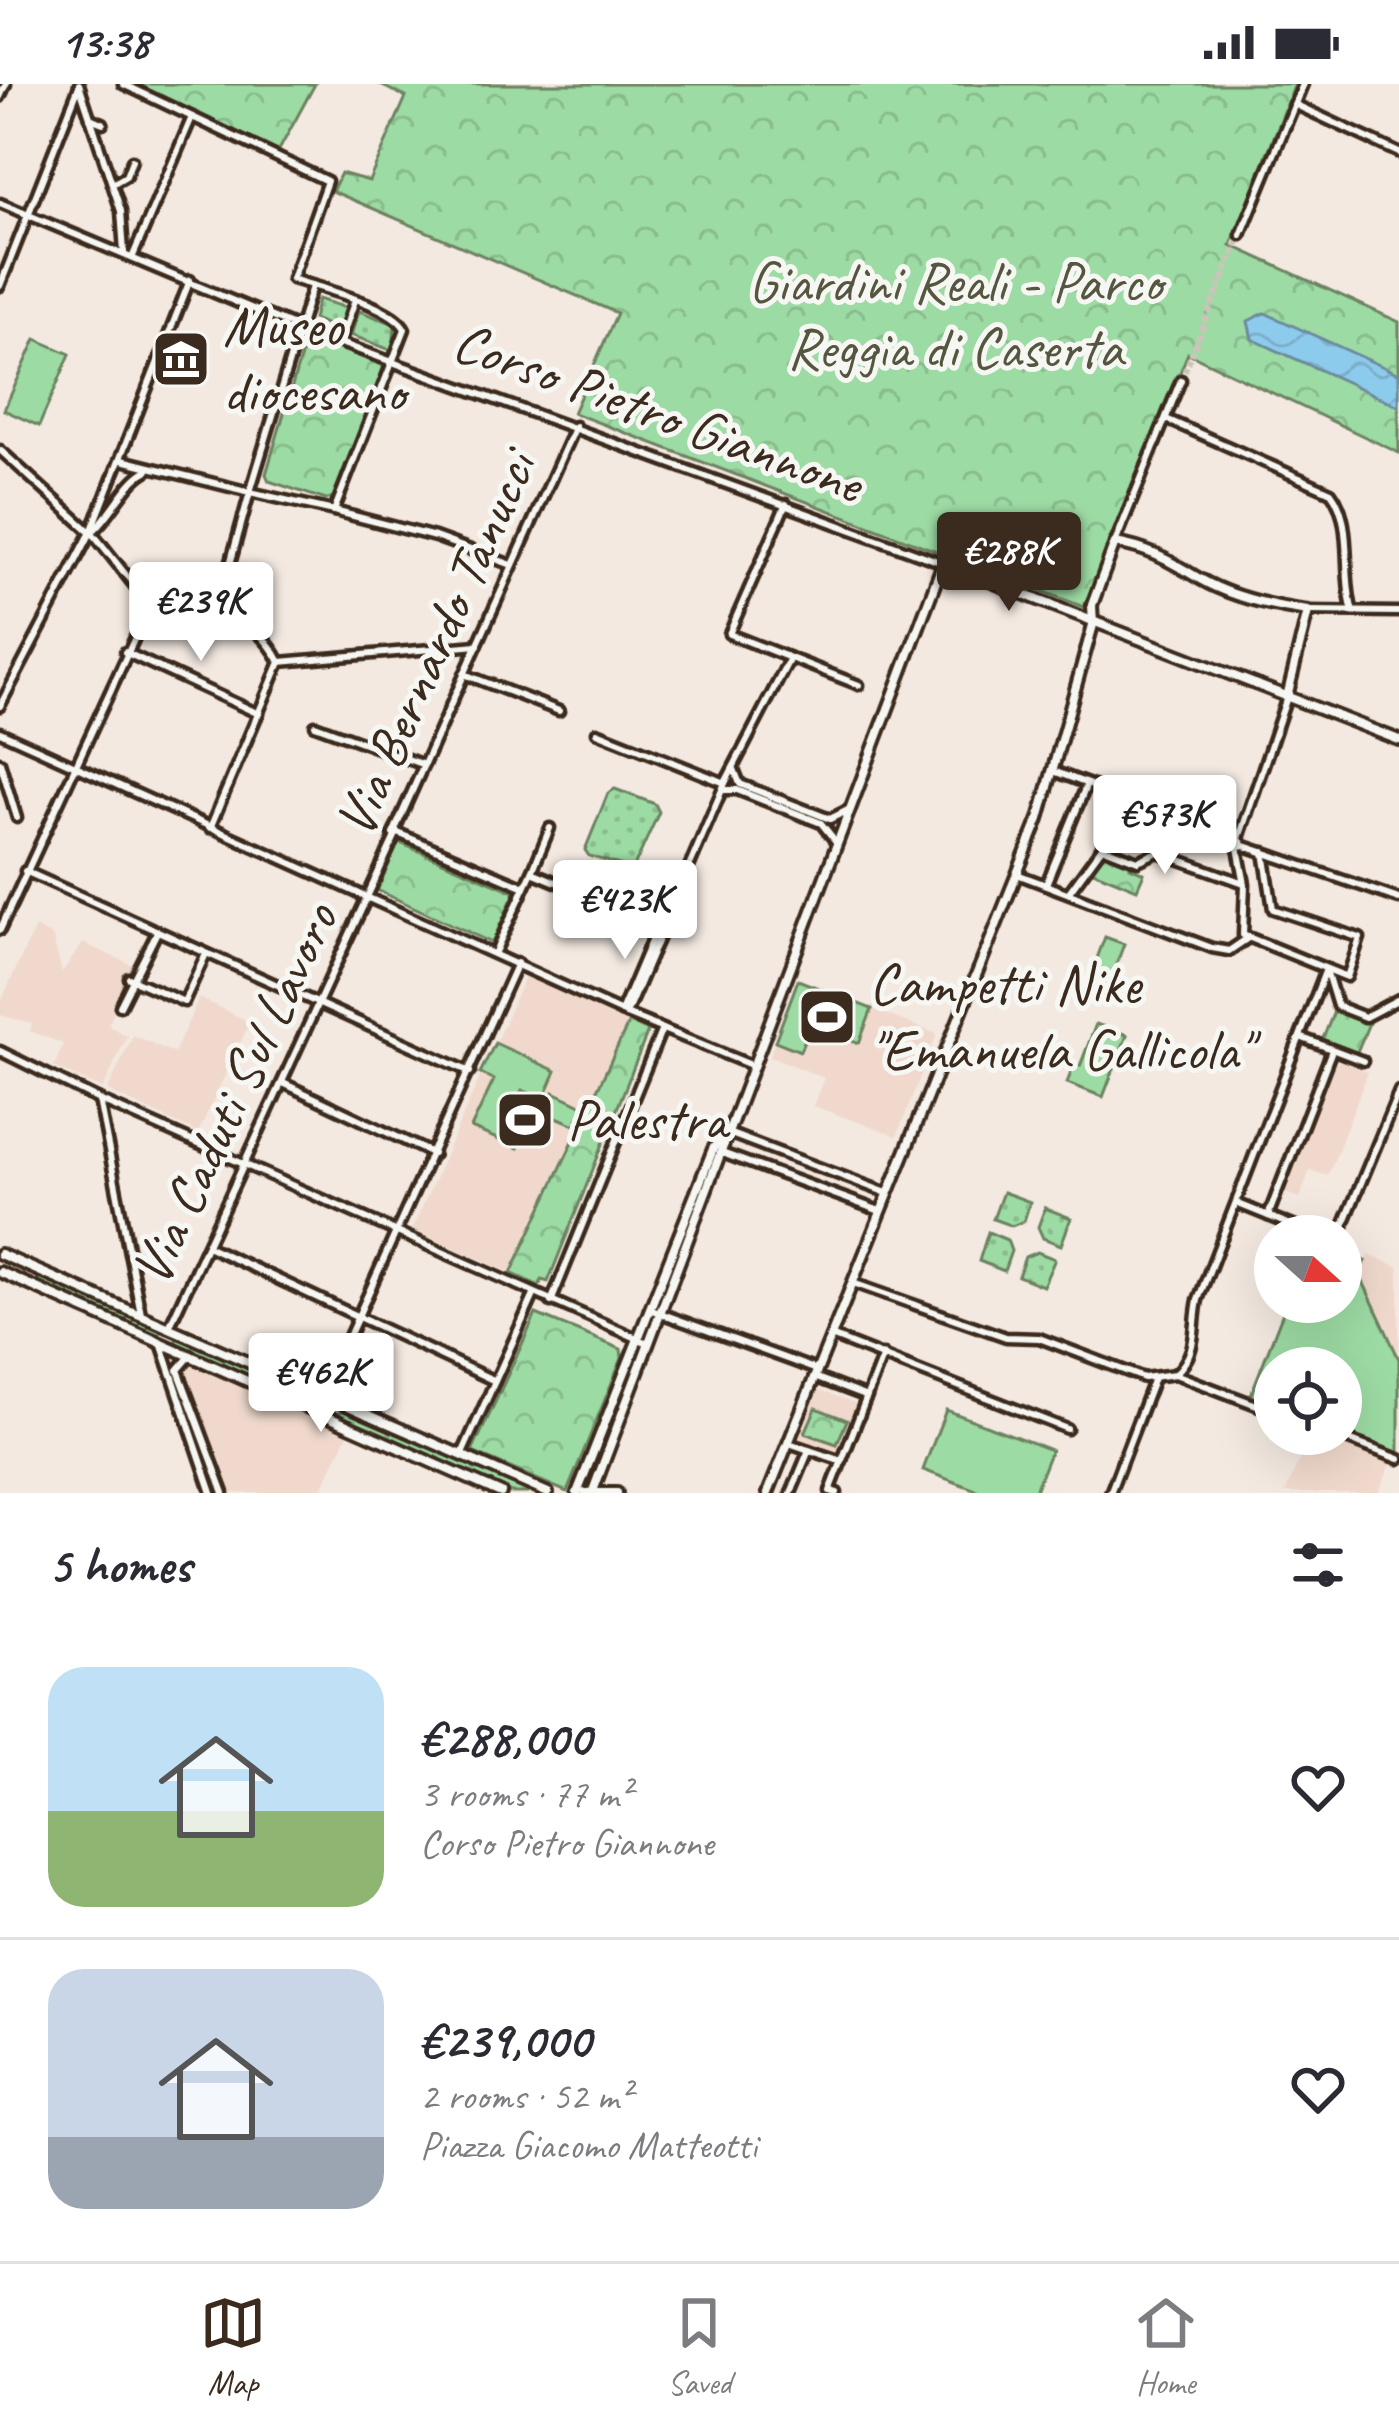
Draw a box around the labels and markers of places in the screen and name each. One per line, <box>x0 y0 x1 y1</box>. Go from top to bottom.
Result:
place label: Museo diocesano <box>223 290 411 428</box>
museum icon: Museo diocesano <box>150 328 212 390</box>
pin: €288K <box>925 512 1093 614</box>
pin: €239K <box>117 562 285 664</box>
pin: €573K <box>1081 775 1249 877</box>
pin: €423K <box>541 860 709 962</box>
place label: Campetti Nike "Emanuela Gallicola" <box>869 948 1262 1086</box>
sports icon: Campetti Nike "Emanuela Gallicola" <box>796 986 858 1048</box>
place label: Palestra <box>567 1084 731 1156</box>
sports icon: Palestra <box>494 1089 556 1151</box>
pin: €462K <box>237 1333 405 1435</box>

